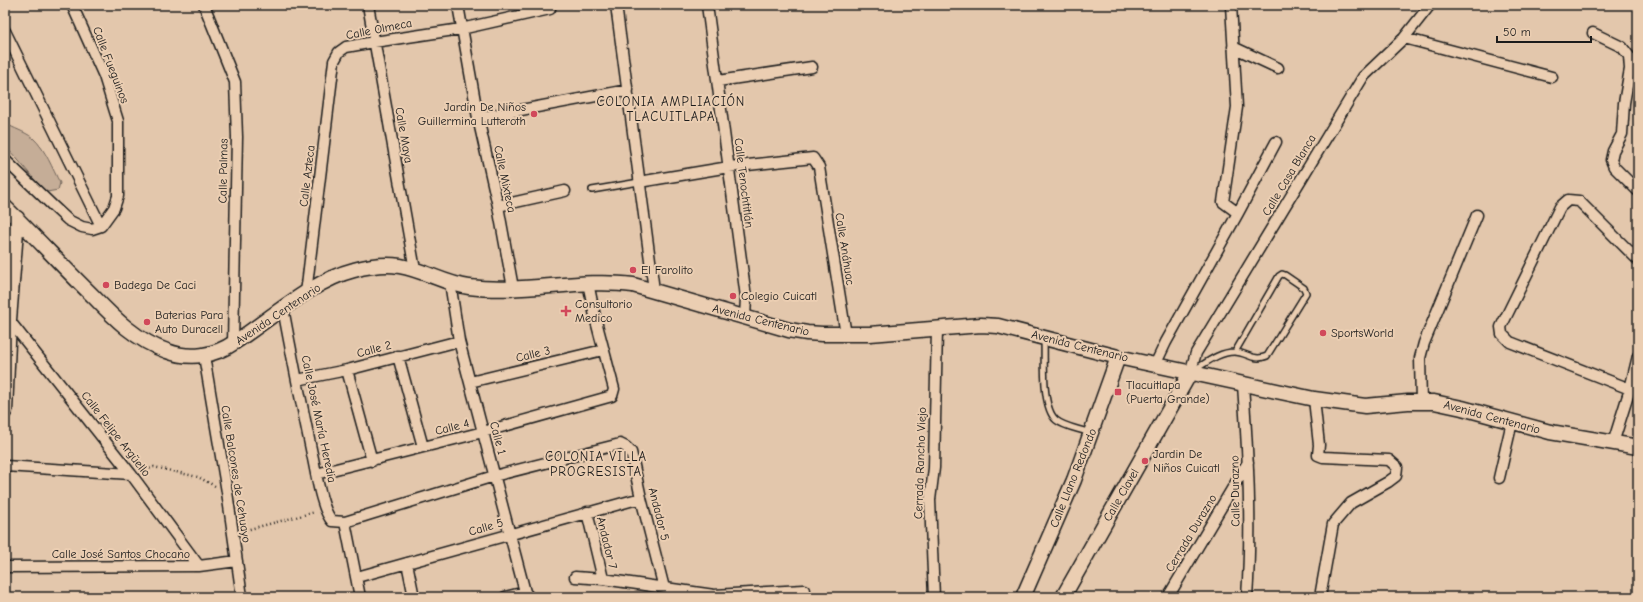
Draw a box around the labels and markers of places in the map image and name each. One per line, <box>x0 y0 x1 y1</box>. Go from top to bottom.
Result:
place label: Jardin De Niños Guillermina Lutteroth <box>418 100 526 128</box>
marker: Jardin De Niños Guillermina Lutteroth <box>529 109 539 119</box>
place label: El Farolito <box>641 263 693 277</box>
marker: El Farolito <box>628 265 638 275</box>
place label: Badega De Caci <box>114 278 196 292</box>
marker: Badega De Caci <box>101 280 111 290</box>
place label: Colegio Cuicatl <box>741 289 817 303</box>
marker: Colegio Cuicatl <box>728 291 738 301</box>
place label: Consultorio Medico <box>575 297 632 325</box>
marker: Consultorio Medico <box>560 305 572 317</box>
place label: Baterias Para Auto Duracell <box>155 308 224 336</box>
marker: Baterias Para Auto Duracell <box>142 317 152 327</box>
place label: SportsWorld <box>1331 326 1394 340</box>
marker: SportsWorld <box>1318 328 1328 338</box>
place label: Tlacuitlapa (Puerta Grande) <box>1126 378 1210 406</box>
marker: Tlacuitlapa (Puerta Grande) <box>1113 387 1123 397</box>
place label: Jardin De Niños Cuicatl <box>1153 447 1220 475</box>
marker: Jardin De Niños Cuicatl <box>1140 456 1150 466</box>

